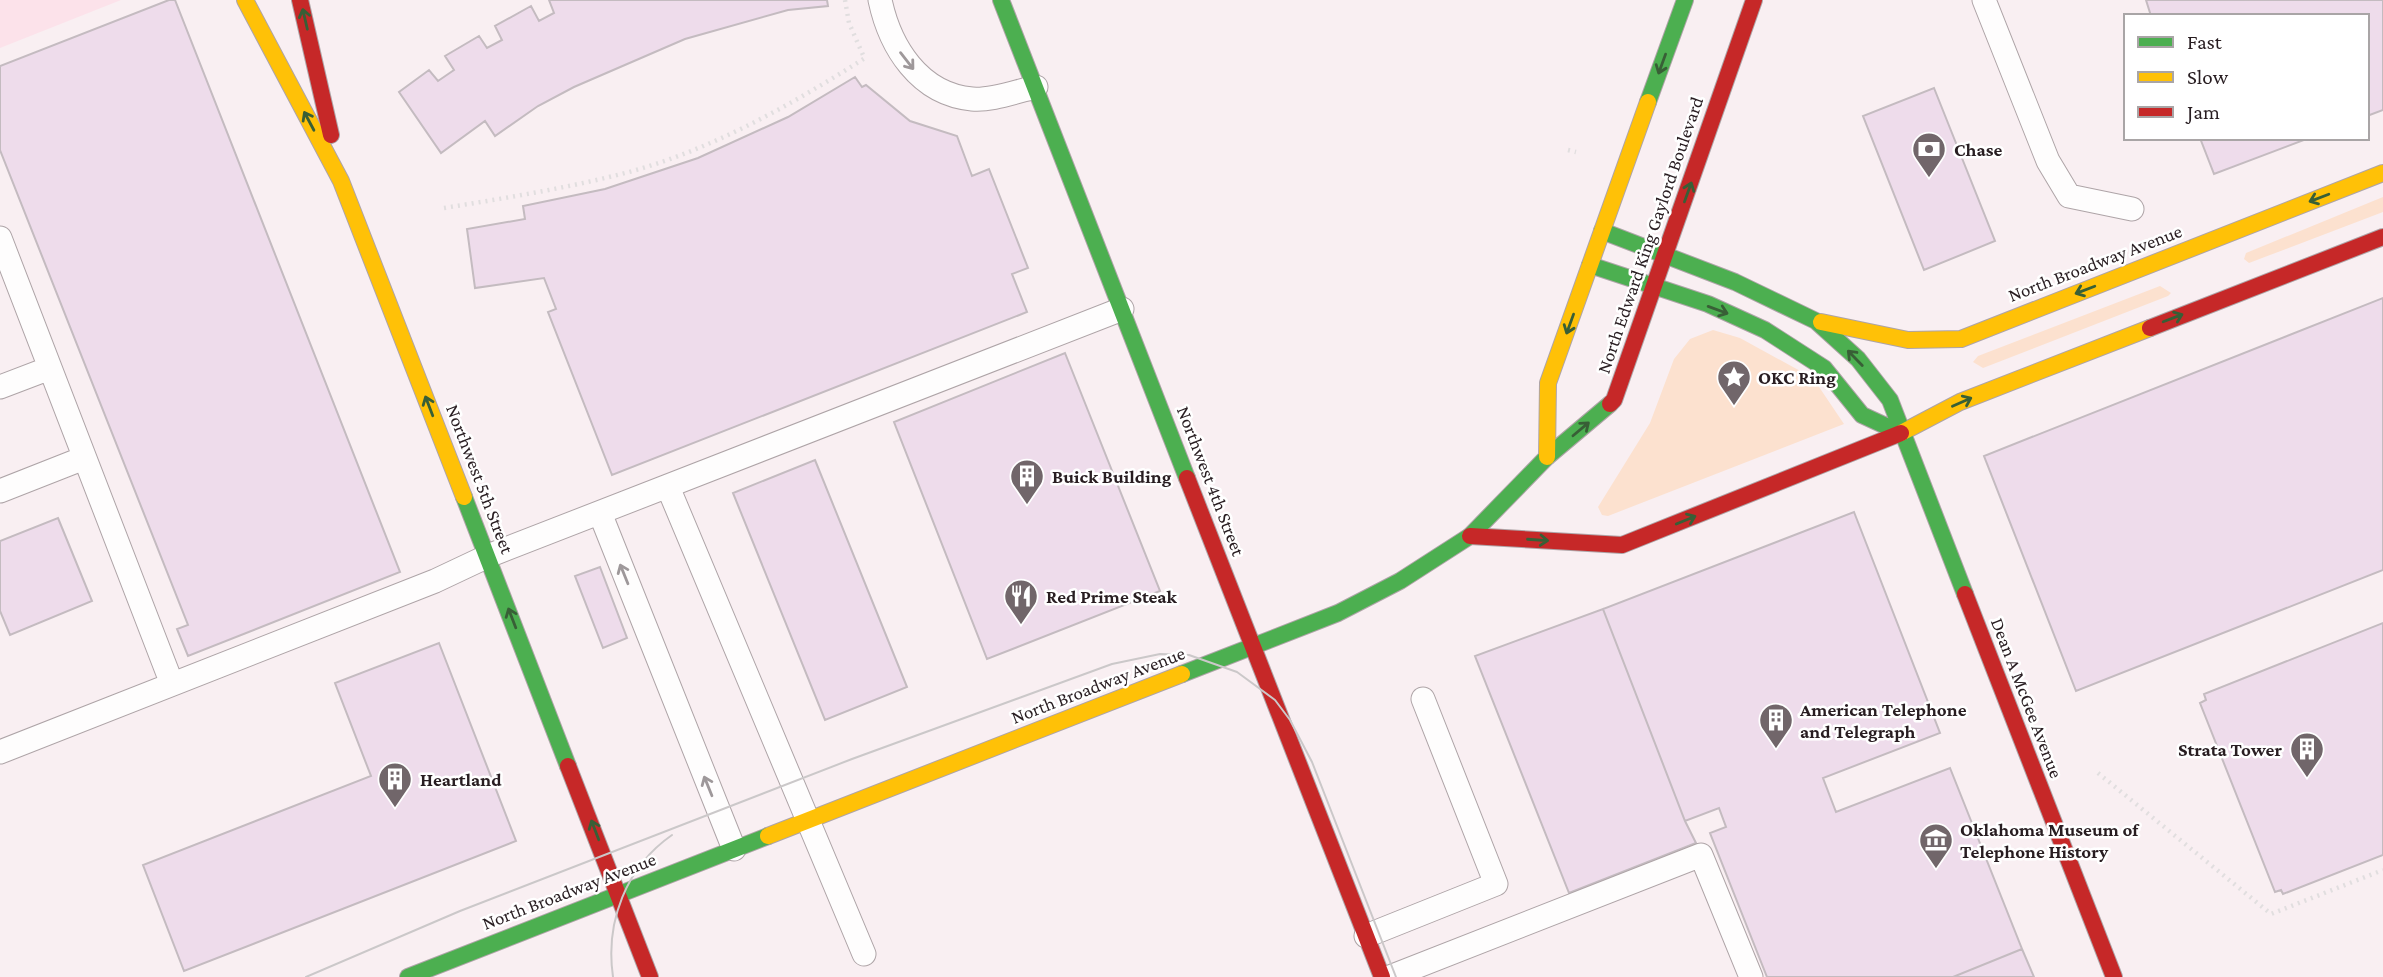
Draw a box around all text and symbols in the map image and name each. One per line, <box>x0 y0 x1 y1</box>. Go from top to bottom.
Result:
one-way arrow <box>297 8 311 31</box>
legend <box>2124 14 2369 140</box>
text: Fast <box>2187 30 2223 54</box>
one-way arrow <box>899 52 914 70</box>
one-way arrow <box>1655 53 1667 75</box>
text: Slow <box>2187 65 2229 89</box>
street label: North Edward King Gaylord Boulevard <box>1593 94 1707 376</box>
text: Jam <box>2185 100 2220 124</box>
one-way arrow <box>302 111 315 132</box>
bank icon: Chase <box>1910 130 1948 179</box>
place label: Chase <box>1954 139 2002 160</box>
one-way arrow <box>1683 181 1695 203</box>
one-way arrow <box>2309 192 2331 205</box>
street label: North Broadway Avenue <box>2005 220 2185 306</box>
one-way arrow <box>2075 285 2096 298</box>
one-way arrow <box>1707 305 1729 318</box>
one-way arrow <box>2162 311 2184 324</box>
one-way arrow <box>1563 313 1575 335</box>
one-way arrow <box>1847 349 1864 366</box>
place icon: OKC Ring <box>1715 358 1753 407</box>
place label: OKC Ring <box>1758 367 1836 388</box>
one-way arrow <box>1950 395 1972 408</box>
one-way arrow <box>422 396 435 418</box>
street label: Northwest 5th Street <box>442 402 518 557</box>
street label: Northwest 4th Street <box>1173 403 1250 560</box>
one-way arrow <box>1571 421 1589 436</box>
building icon: Buick Building <box>1008 457 1046 506</box>
place label: Buick Building <box>1052 466 1172 487</box>
one-way arrow <box>1674 513 1696 526</box>
one-way arrow <box>1526 534 1549 547</box>
one-way arrow <box>617 564 630 586</box>
restaurant icon: Red Prime Steak <box>1002 577 1040 626</box>
place label: Red Prime Steak <box>1046 586 1178 607</box>
one-way arrow <box>505 608 518 629</box>
street label: Dean A McGee Avenue <box>1987 615 2067 781</box>
street label: North Broadway Avenue <box>1008 642 1188 728</box>
place label: American Telephone and Telegraph <box>1799 699 1967 742</box>
building icon: American Telephone and Telegraph <box>1757 701 1795 750</box>
building icon: Strata Tower <box>2288 730 2326 779</box>
place label: Strata Tower <box>2178 739 2282 760</box>
building icon: Heartland <box>376 760 414 809</box>
place label: Heartland <box>420 769 502 790</box>
one-way arrow <box>700 776 713 797</box>
one-way arrow <box>588 819 601 841</box>
place label: Oklahoma Museum of Telephone History <box>1960 819 2140 862</box>
museum icon: Oklahoma Museum of Telephone History <box>1917 821 1955 870</box>
street label: North Broadway Avenue <box>479 848 659 934</box>

